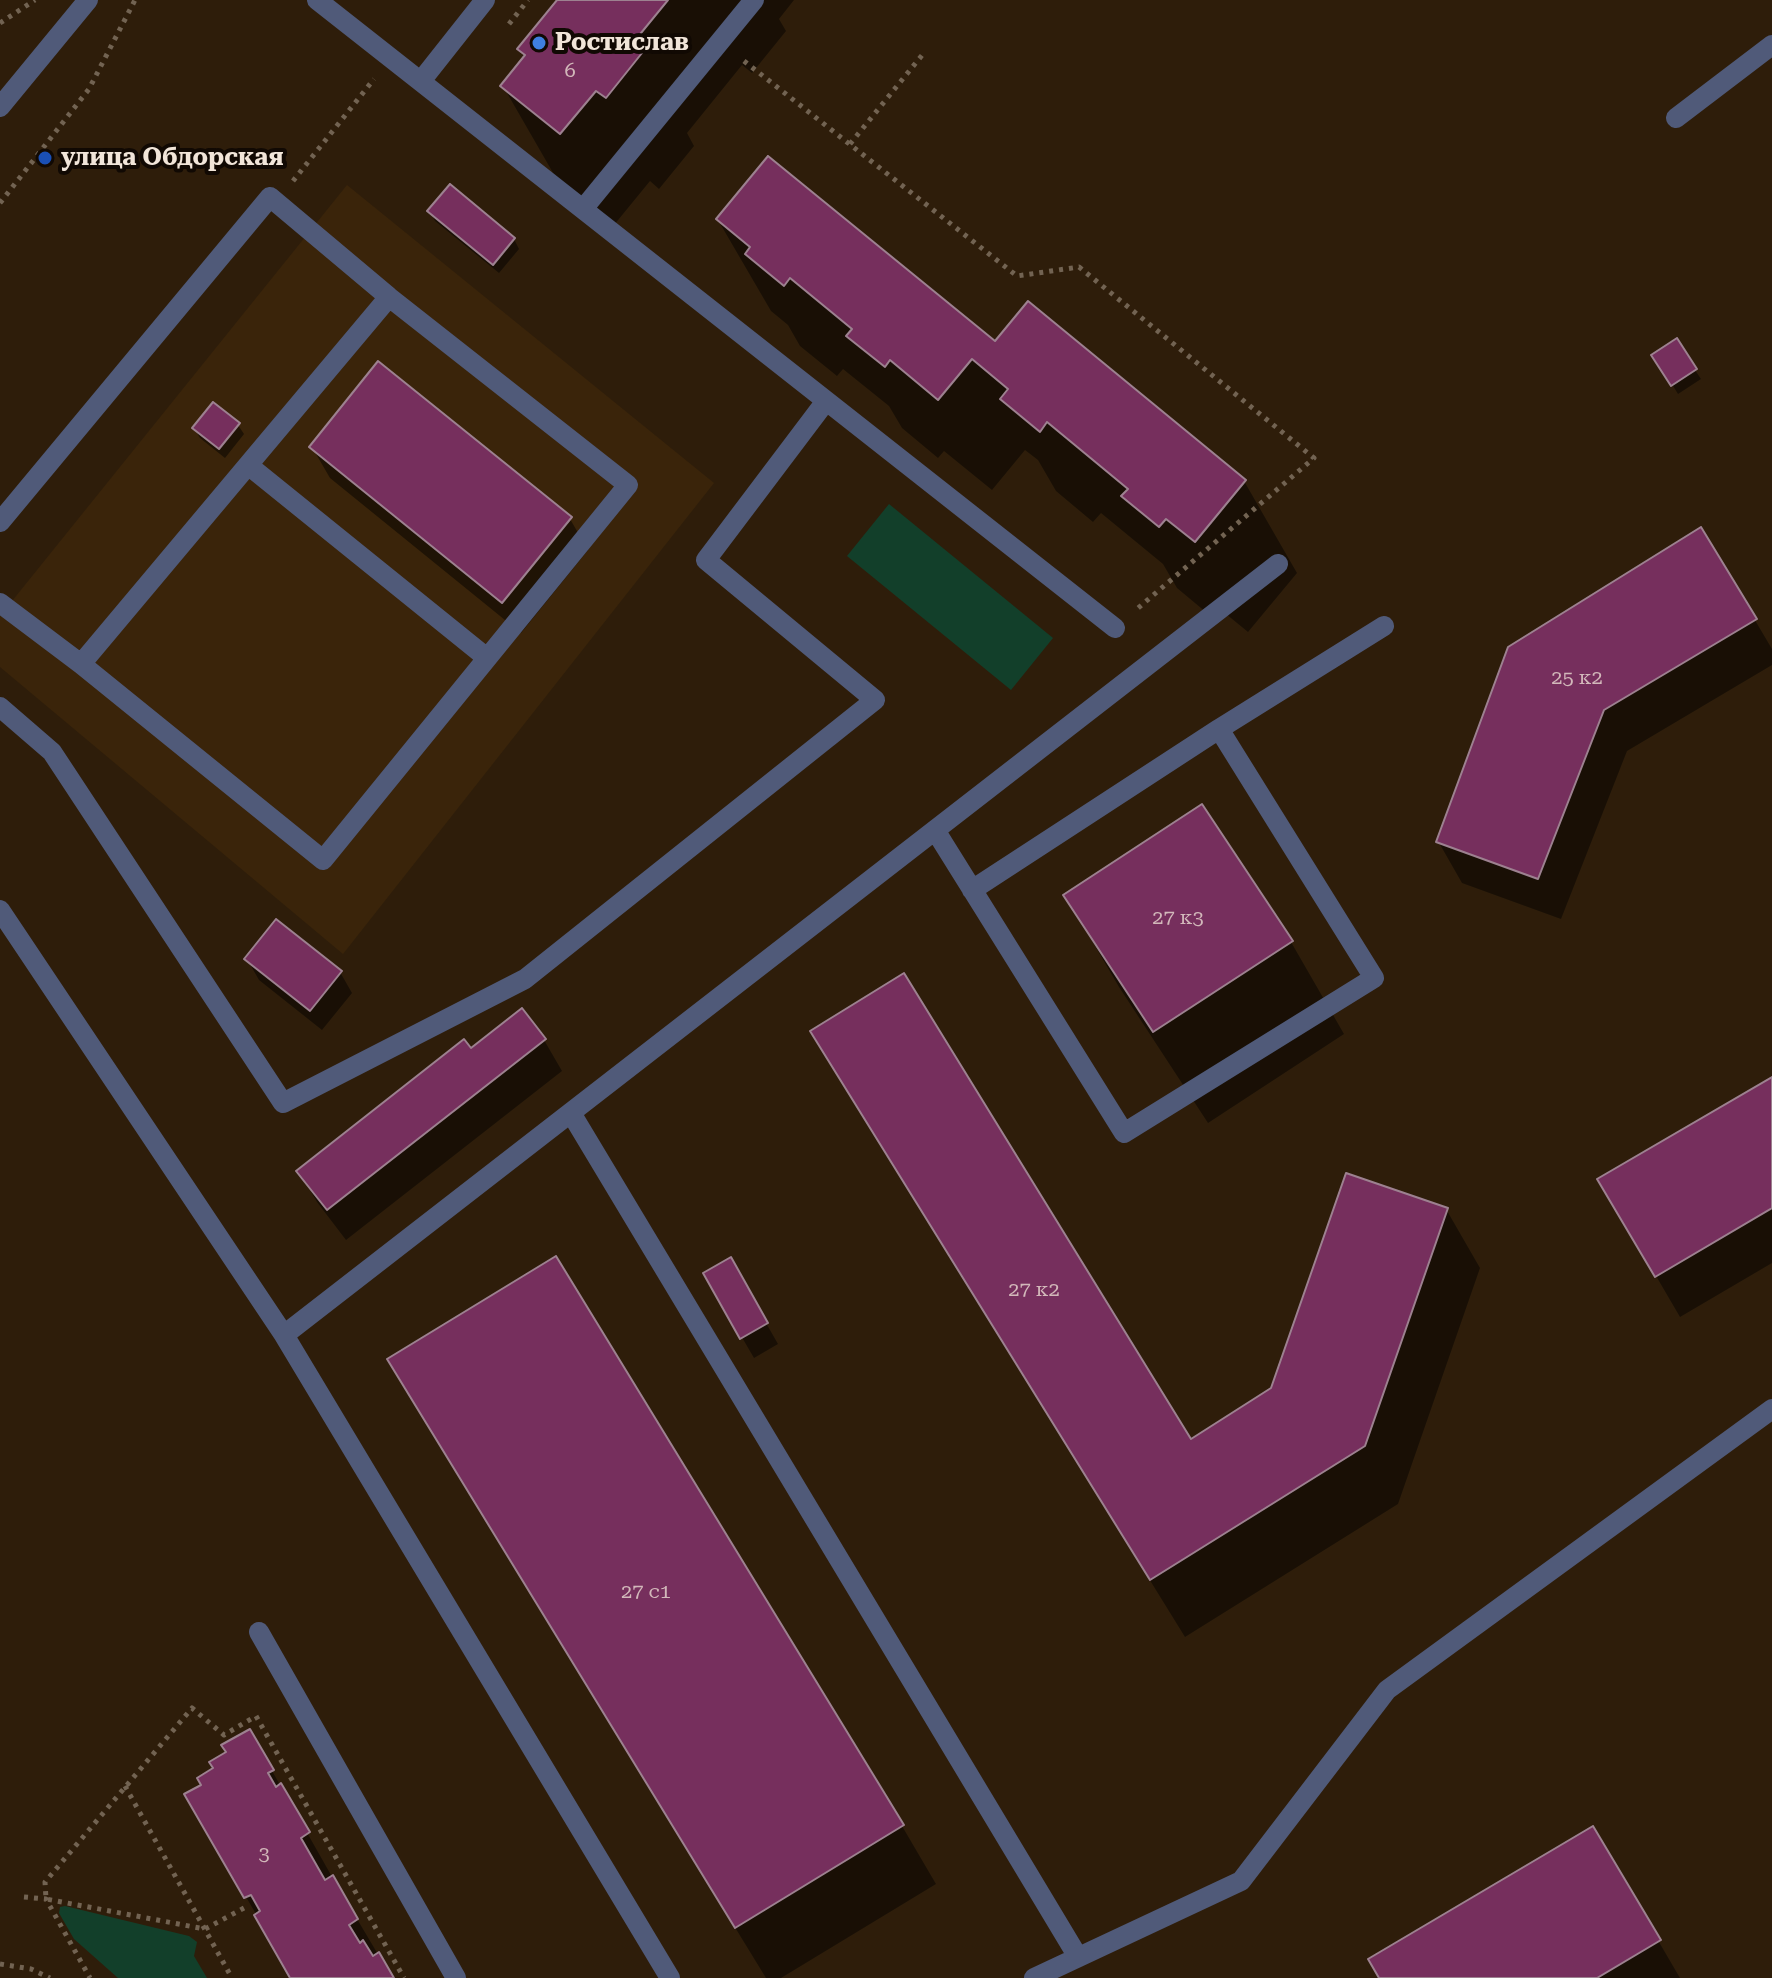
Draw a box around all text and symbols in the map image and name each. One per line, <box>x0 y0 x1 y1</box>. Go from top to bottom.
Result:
place label: Ростислав <box>555 29 689 57</box>
marker: Ростислав <box>530 34 548 52</box>
house number: 6 <box>564 59 576 83</box>
place label: улица Обдорская <box>61 144 283 172</box>
marker: улица Обдорская <box>36 149 54 167</box>
house number: 25 к2 <box>1551 666 1603 690</box>
house number: 27 к3 <box>1152 906 1204 930</box>
house number: 27 к2 <box>1008 1278 1060 1302</box>
house number: 27 с1 <box>621 1580 671 1604</box>
house number: 3 <box>258 1842 270 1866</box>

